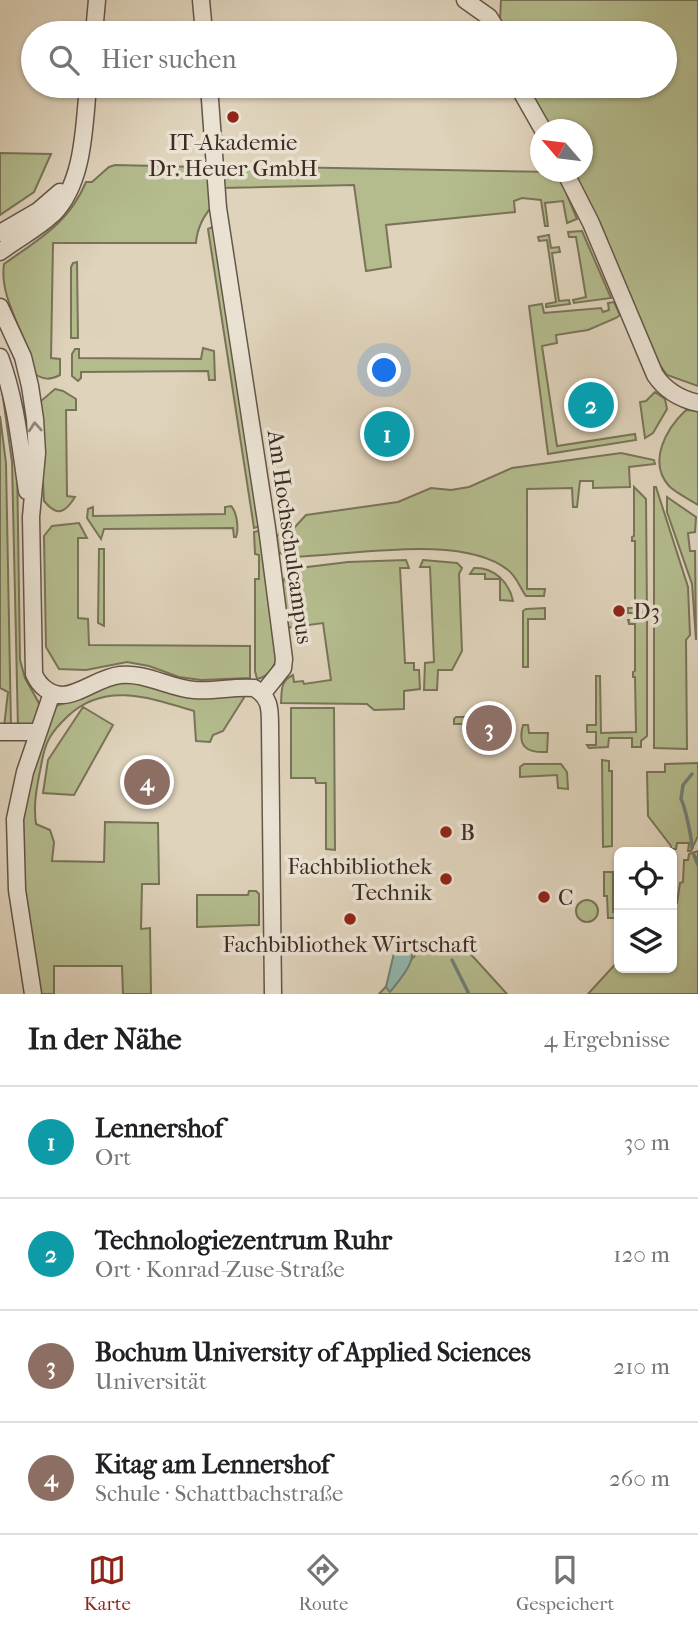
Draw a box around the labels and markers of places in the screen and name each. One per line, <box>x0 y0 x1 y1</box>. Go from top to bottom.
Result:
marker: IT-Akademie Dr. Heuer GmbH <box>225 109 241 125</box>
place label: IT-Akademie Dr. Heuer GmbH <box>148 129 318 182</box>
pin: 2 <box>568 379 614 431</box>
pin: 1 <box>364 408 410 460</box>
place label: D3 <box>633 598 660 625</box>
marker: D3 <box>611 603 627 619</box>
pin: 3 <box>466 702 512 754</box>
pin: 4 <box>124 756 170 808</box>
place label: B <box>460 819 475 846</box>
marker: B <box>438 824 454 840</box>
place label: Fachbibliothek Technik <box>287 853 433 906</box>
marker: Fachbibliothek Technik <box>438 871 454 887</box>
place label: C <box>558 884 574 911</box>
marker: C <box>536 889 552 905</box>
marker: Fachbibliothek Wirtschaft <box>342 911 358 927</box>
place label: Fachbibliothek Wirtschaft <box>223 931 477 958</box>

